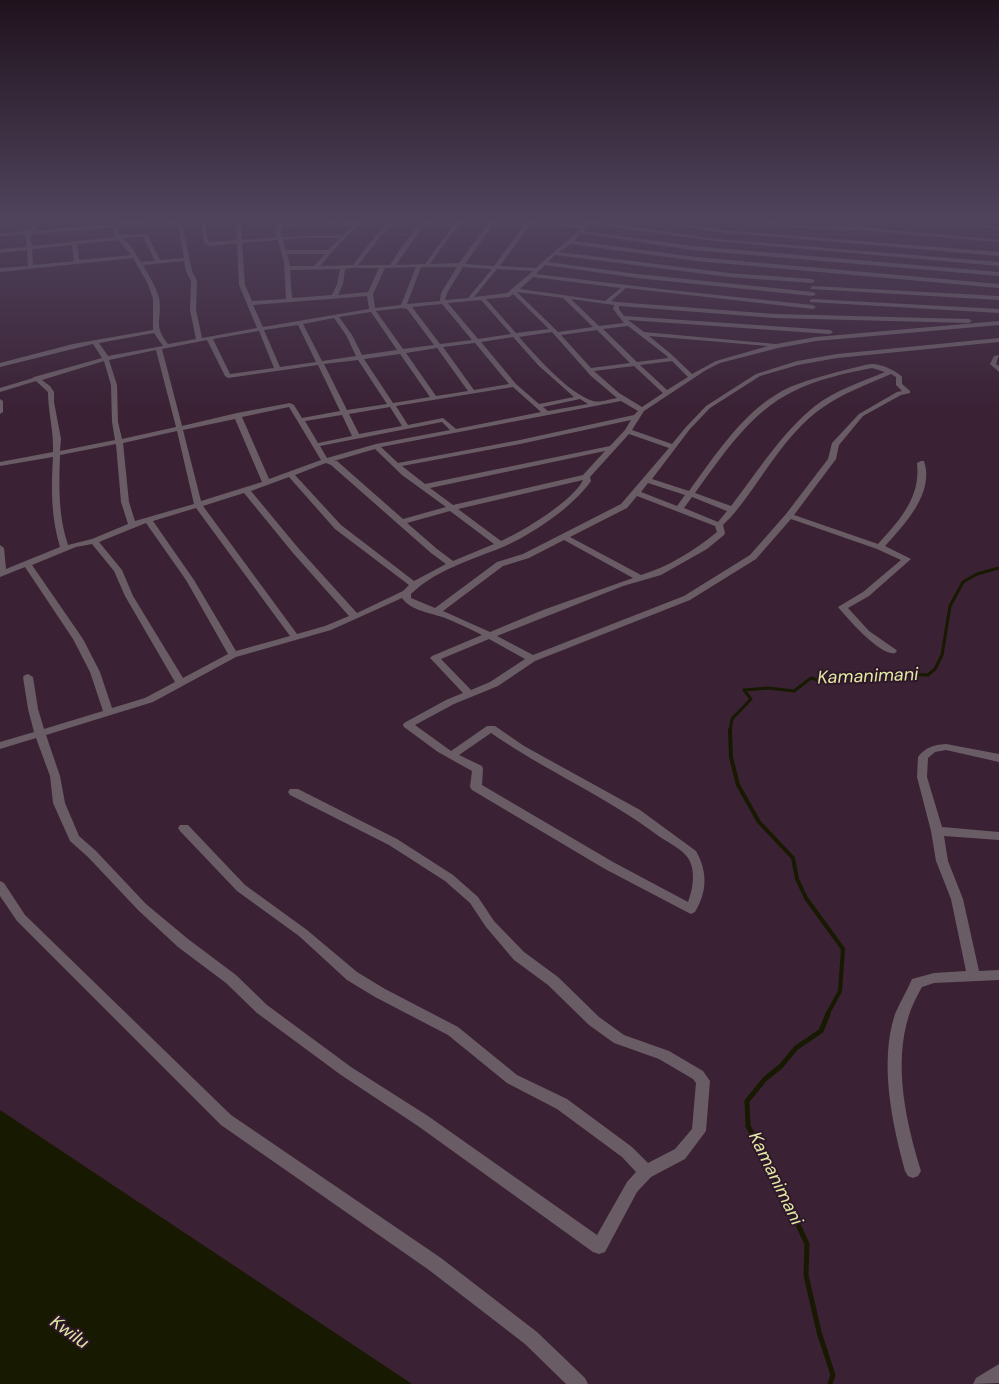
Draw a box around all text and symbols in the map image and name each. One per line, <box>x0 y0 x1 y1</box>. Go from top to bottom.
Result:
water label: Kamanimani <box>817 664 919 690</box>
water label: Kamanimani <box>743 1129 807 1229</box>
water label: Kwilu <box>45 1312 93 1354</box>

